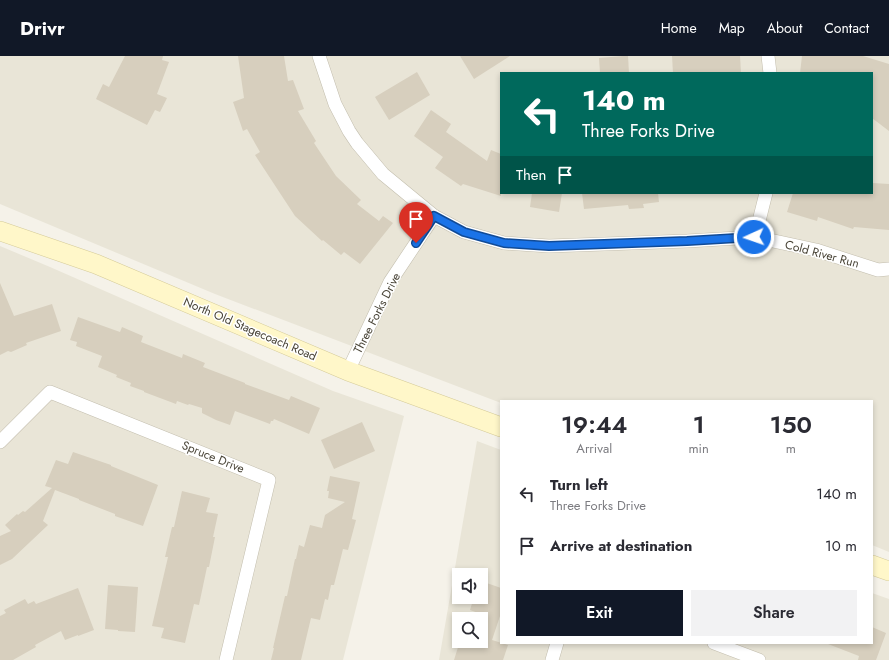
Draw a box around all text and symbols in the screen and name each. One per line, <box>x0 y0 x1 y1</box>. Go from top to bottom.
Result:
text: Drivr <box>20 15 65 42</box>
text: Home <box>661 18 697 38</box>
text: Map <box>719 18 745 38</box>
text: About <box>767 18 802 38</box>
text: Contact <box>824 18 869 38</box>
text: 140 m <box>582 80 666 121</box>
icon: left <box>516 88 568 140</box>
text: Three Forks Drive <box>582 118 715 144</box>
text: Then <box>516 164 546 186</box>
icon: arrive <box>554 164 576 186</box>
pin <box>399 202 433 243</box>
icon: arrive <box>405 208 427 230</box>
position arrow <box>733 216 775 258</box>
street label: Cold River Run <box>783 235 861 273</box>
street label: Three Forks Drive <box>349 269 405 357</box>
street label: North Old Stagecoach Road <box>181 293 319 365</box>
text: 19:44 <box>561 407 627 442</box>
text: 1 <box>693 407 705 442</box>
text: 150 <box>770 407 812 442</box>
street label: Spruce Drive <box>179 436 247 478</box>
text: Arrival <box>576 439 612 458</box>
text: min <box>688 439 709 458</box>
text: m <box>786 439 796 458</box>
text: Turn left <box>550 474 608 496</box>
icon: left <box>516 483 538 505</box>
text: 140 m <box>816 483 857 505</box>
text: Three Forks Drive <box>550 496 646 515</box>
icon: arrive <box>516 535 538 557</box>
text: Arrive at destination <box>550 535 692 557</box>
text: 10 m <box>825 535 857 557</box>
map controls <box>452 568 488 648</box>
button: sound <box>452 568 488 604</box>
button: Exit <box>516 590 683 636</box>
button: Share <box>691 590 857 636</box>
button: search <box>452 612 488 648</box>

